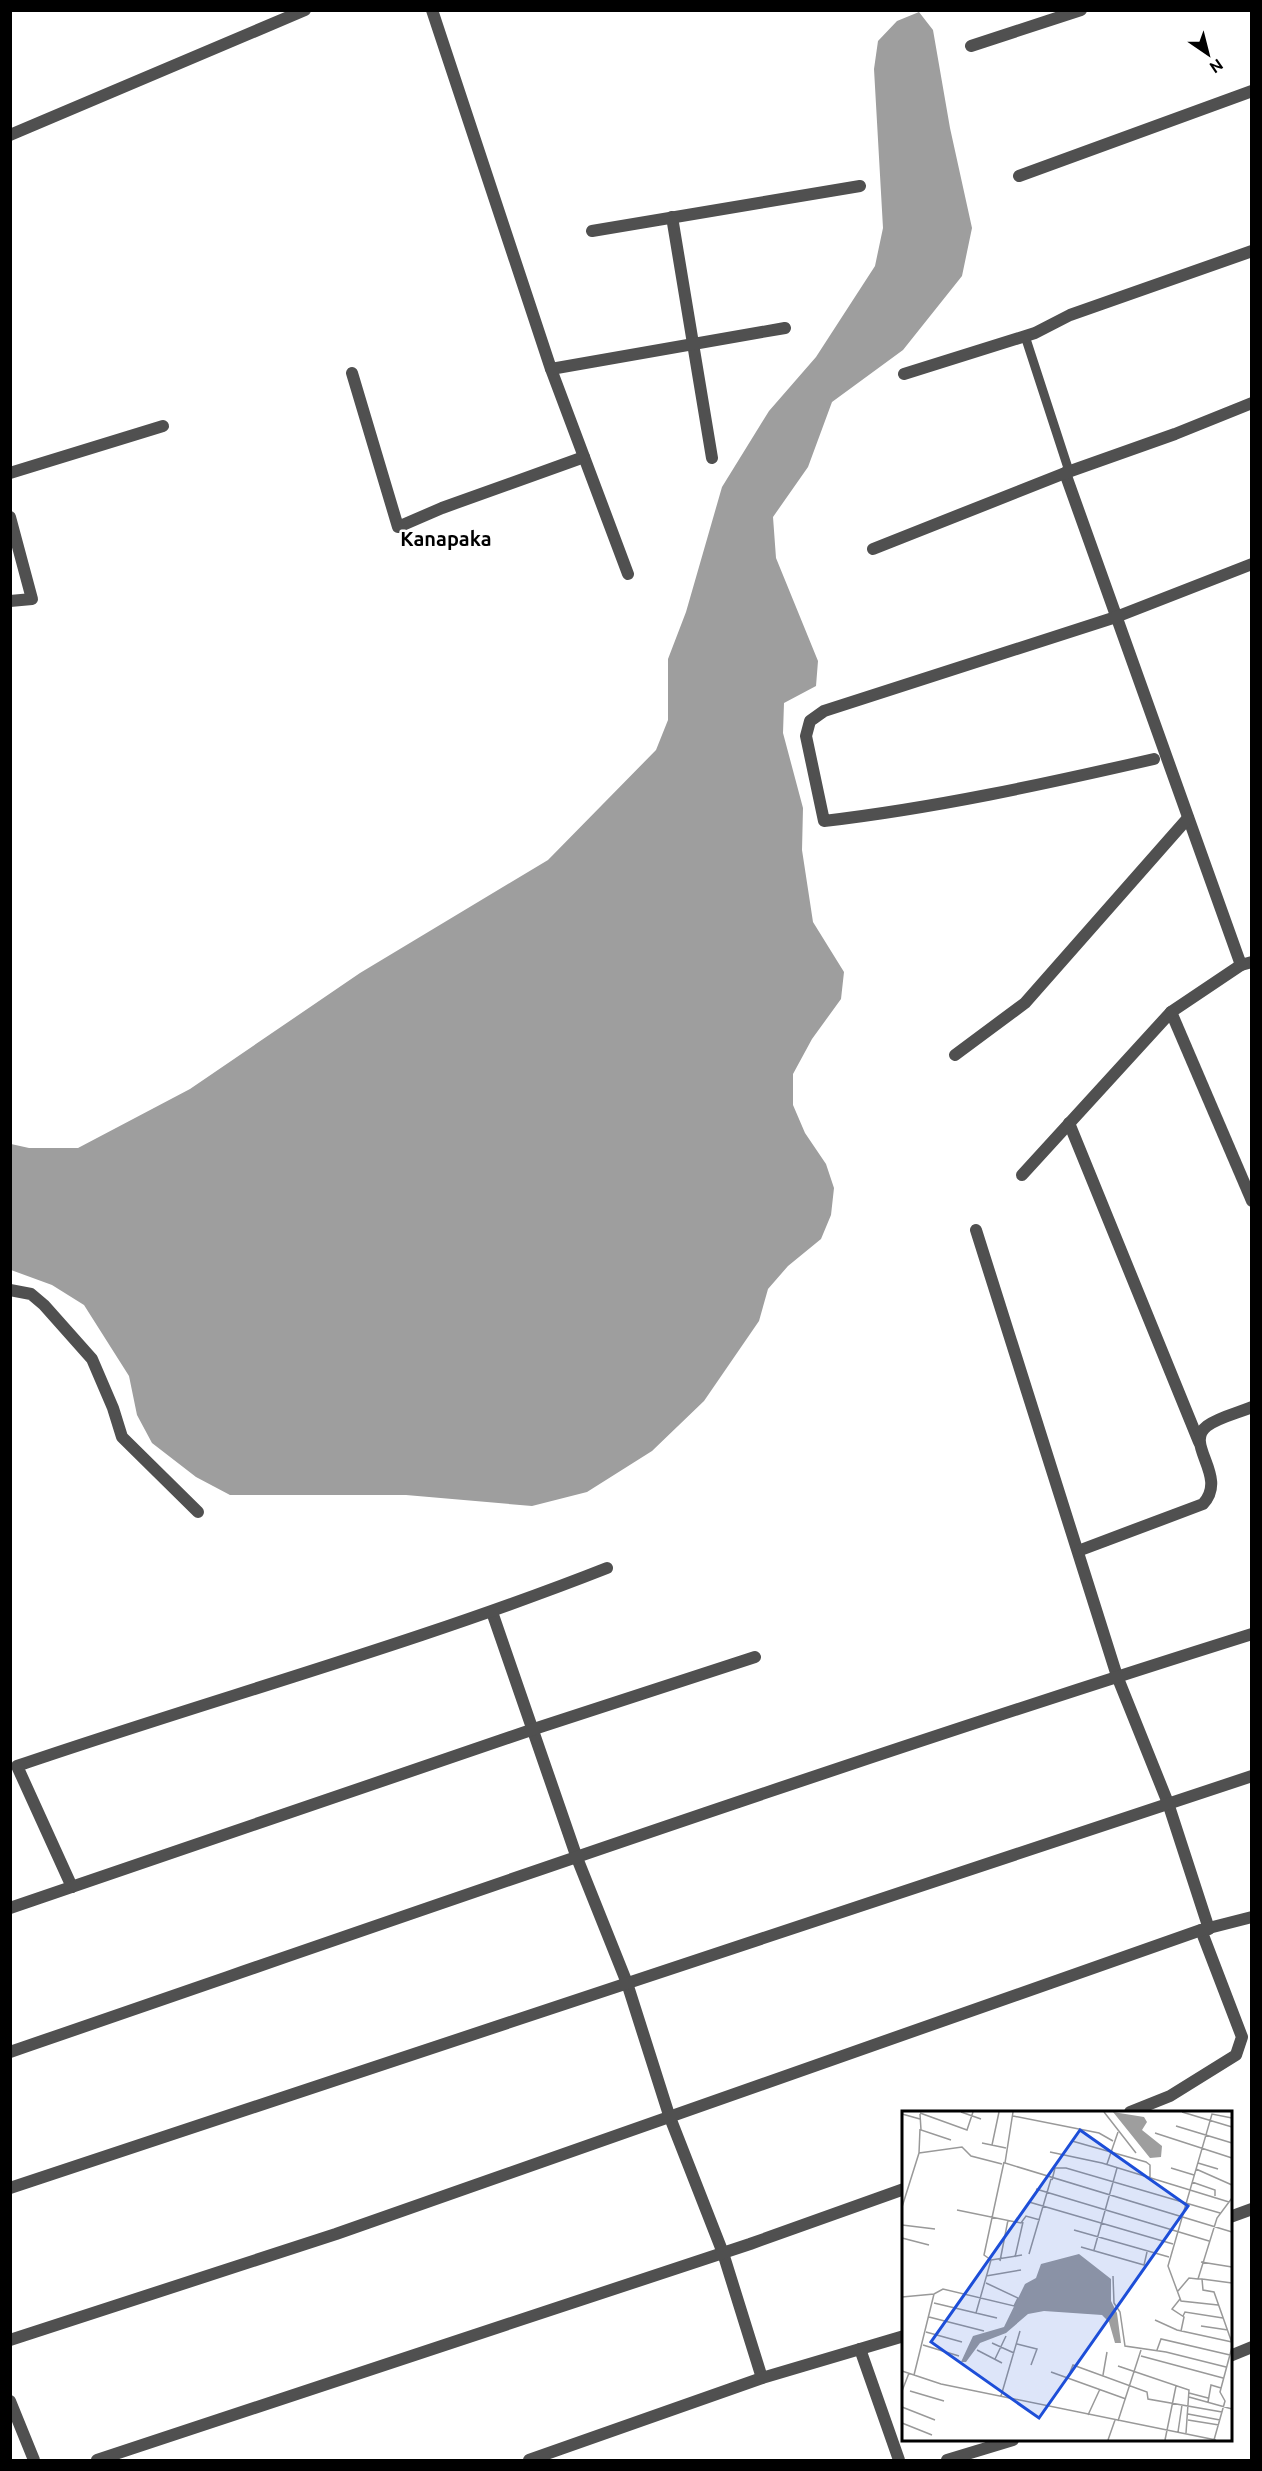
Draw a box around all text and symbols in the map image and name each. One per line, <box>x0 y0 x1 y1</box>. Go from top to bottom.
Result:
north arrow <box>1178 24 1238 84</box>
text: N <box>1207 55 1227 77</box>
district label: Kanapaka <box>400 527 492 550</box>
inset map <box>902 2111 1232 2441</box>

